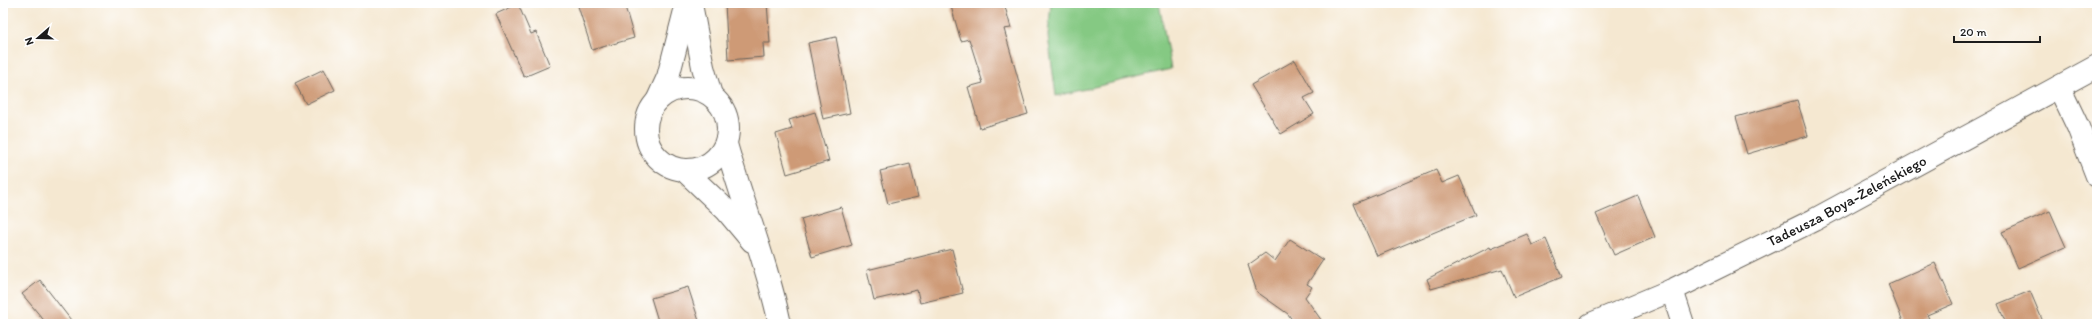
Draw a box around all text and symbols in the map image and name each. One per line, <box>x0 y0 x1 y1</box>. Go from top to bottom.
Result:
north arrow <box>18 18 58 58</box>
scale bar <box>1954 18 2040 44</box>
text: 20 m <box>1960 25 1987 39</box>
text: N <box>22 36 36 47</box>
street label: Tadeusza Boya-Żeleńskiego <box>1764 151 1930 251</box>

